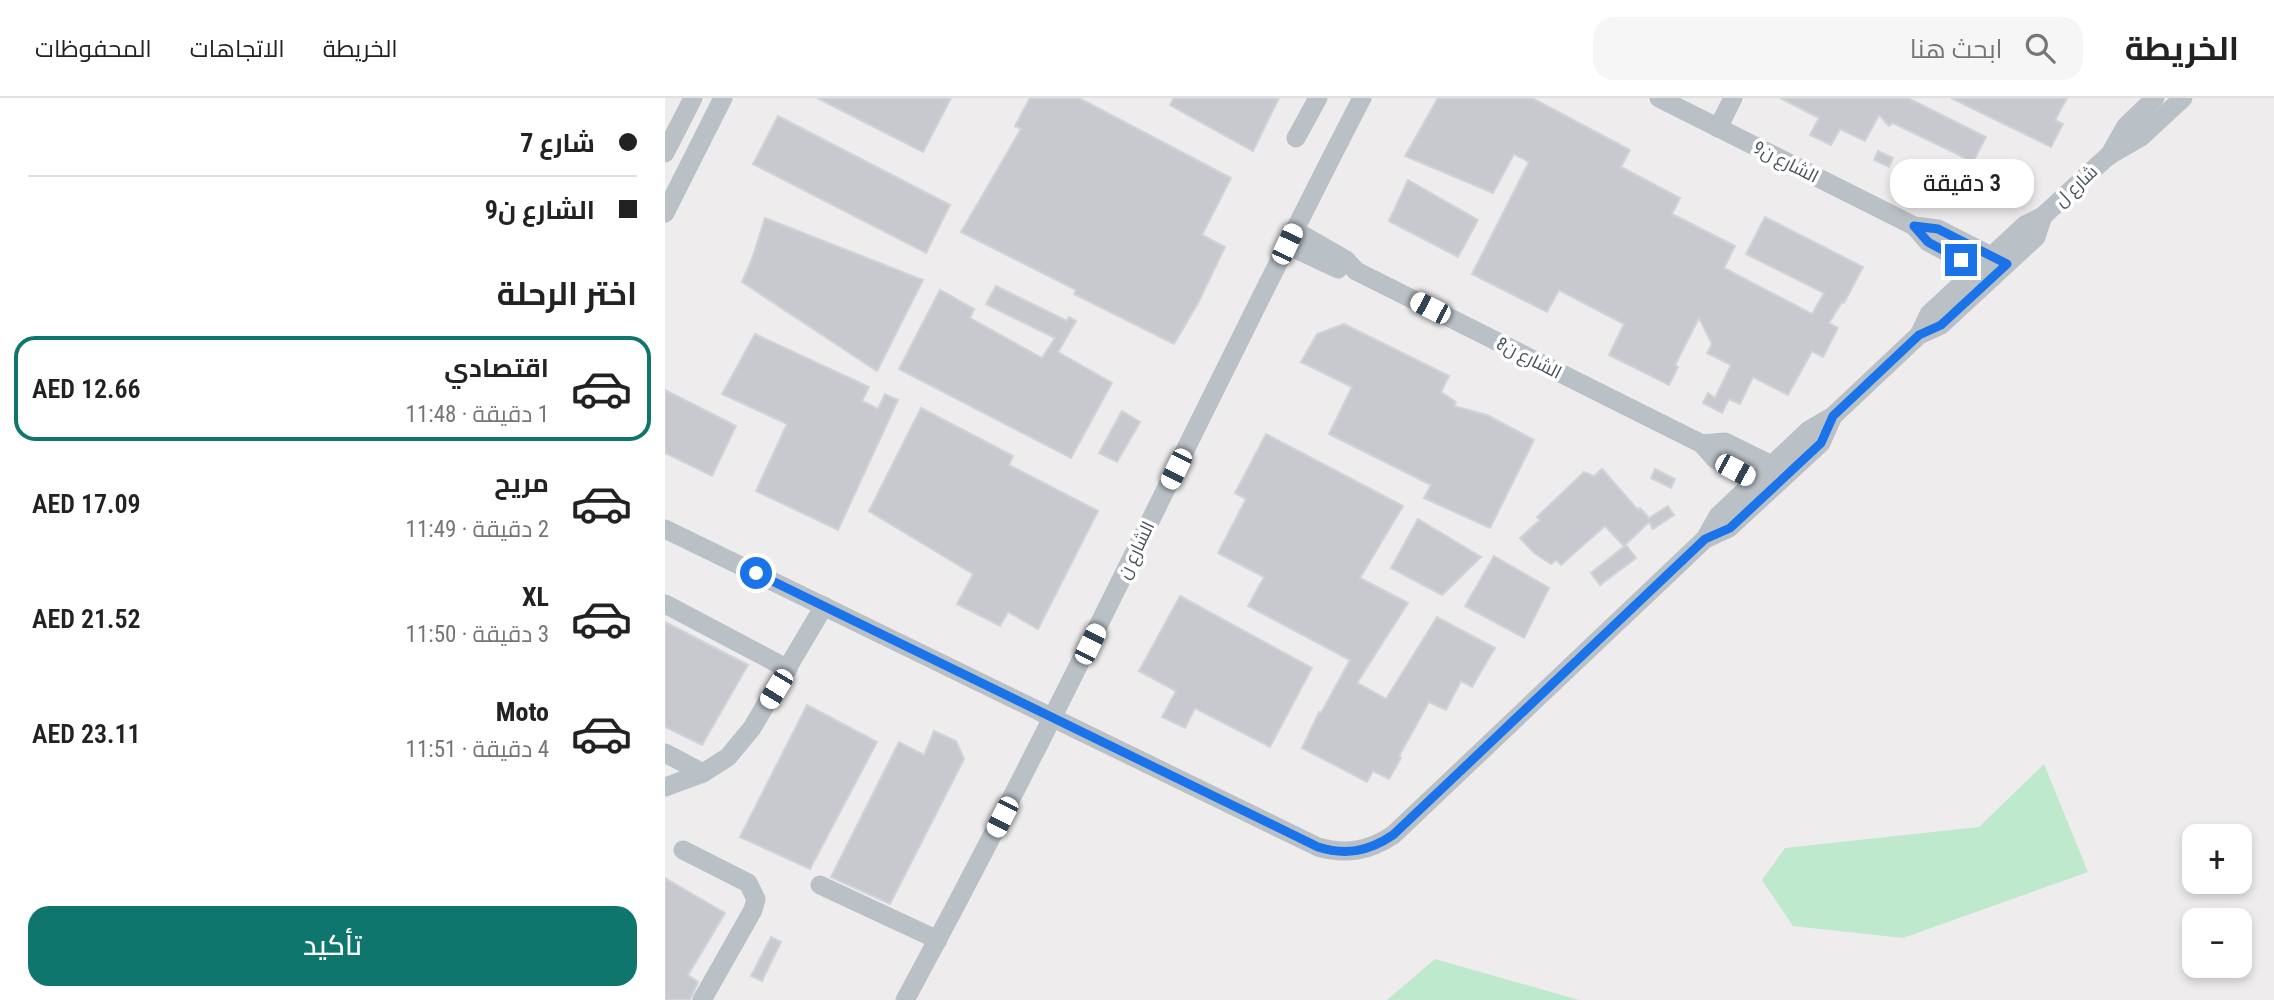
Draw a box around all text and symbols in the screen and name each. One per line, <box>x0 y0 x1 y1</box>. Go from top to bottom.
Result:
search box <box>1593 17 2083 80</box>
icon: search <box>2021 29 2059 67</box>
text: الخريطة <box>2125 29 2239 68</box>
text: ابحث هنا <box>1910 34 2003 64</box>
text: المحفوظات <box>35 35 152 63</box>
text: الاتجاهات <box>190 35 285 63</box>
text: الخريطة <box>323 35 398 63</box>
text: شارع 7 <box>520 128 595 158</box>
street label: الشارع ن9 <box>1749 136 1822 189</box>
callout: 3 دقيقة <box>1889 158 2033 208</box>
street label: شارع ل <box>2050 161 2103 212</box>
text: 3 دقيقة <box>1923 170 2001 197</box>
text: الشارع ن9 <box>485 195 595 225</box>
car <box>1269 221 1306 267</box>
route end <box>1945 244 1977 276</box>
text: اختر الرحلة <box>497 275 637 313</box>
car <box>1407 289 1454 327</box>
street label: الشارع ن8 <box>1492 332 1565 385</box>
text: اقتصادي <box>444 353 549 383</box>
icon: car <box>570 357 633 420</box>
text: AED 12.66 <box>32 374 141 404</box>
text: 1 دقيقة · 11:48 <box>406 401 549 428</box>
car <box>1158 446 1195 492</box>
car <box>1712 451 1759 489</box>
text: مريح <box>494 468 549 498</box>
icon: car <box>570 472 633 535</box>
text: AED 17.09 <box>32 489 141 519</box>
text: 2 دقيقة · 11:49 <box>406 516 549 543</box>
street label: الشارع ن <box>1113 518 1160 583</box>
route start <box>740 557 772 589</box>
text: XL <box>522 582 549 612</box>
icon: car <box>570 587 633 650</box>
text: AED 21.52 <box>32 604 141 634</box>
text: 3 دقيقة · 11:50 <box>406 621 549 648</box>
car <box>1072 621 1109 667</box>
car <box>757 666 796 712</box>
text: Moto <box>496 697 549 727</box>
icon: car <box>570 702 633 765</box>
text: AED 23.11 <box>32 719 141 749</box>
text: 4 دقيقة · 11:51 <box>406 736 549 763</box>
car <box>984 794 1021 840</box>
map controls <box>2182 824 2252 978</box>
button: + <box>2182 824 2252 894</box>
button: تأكيد <box>28 906 637 986</box>
button: − <box>2182 908 2252 978</box>

